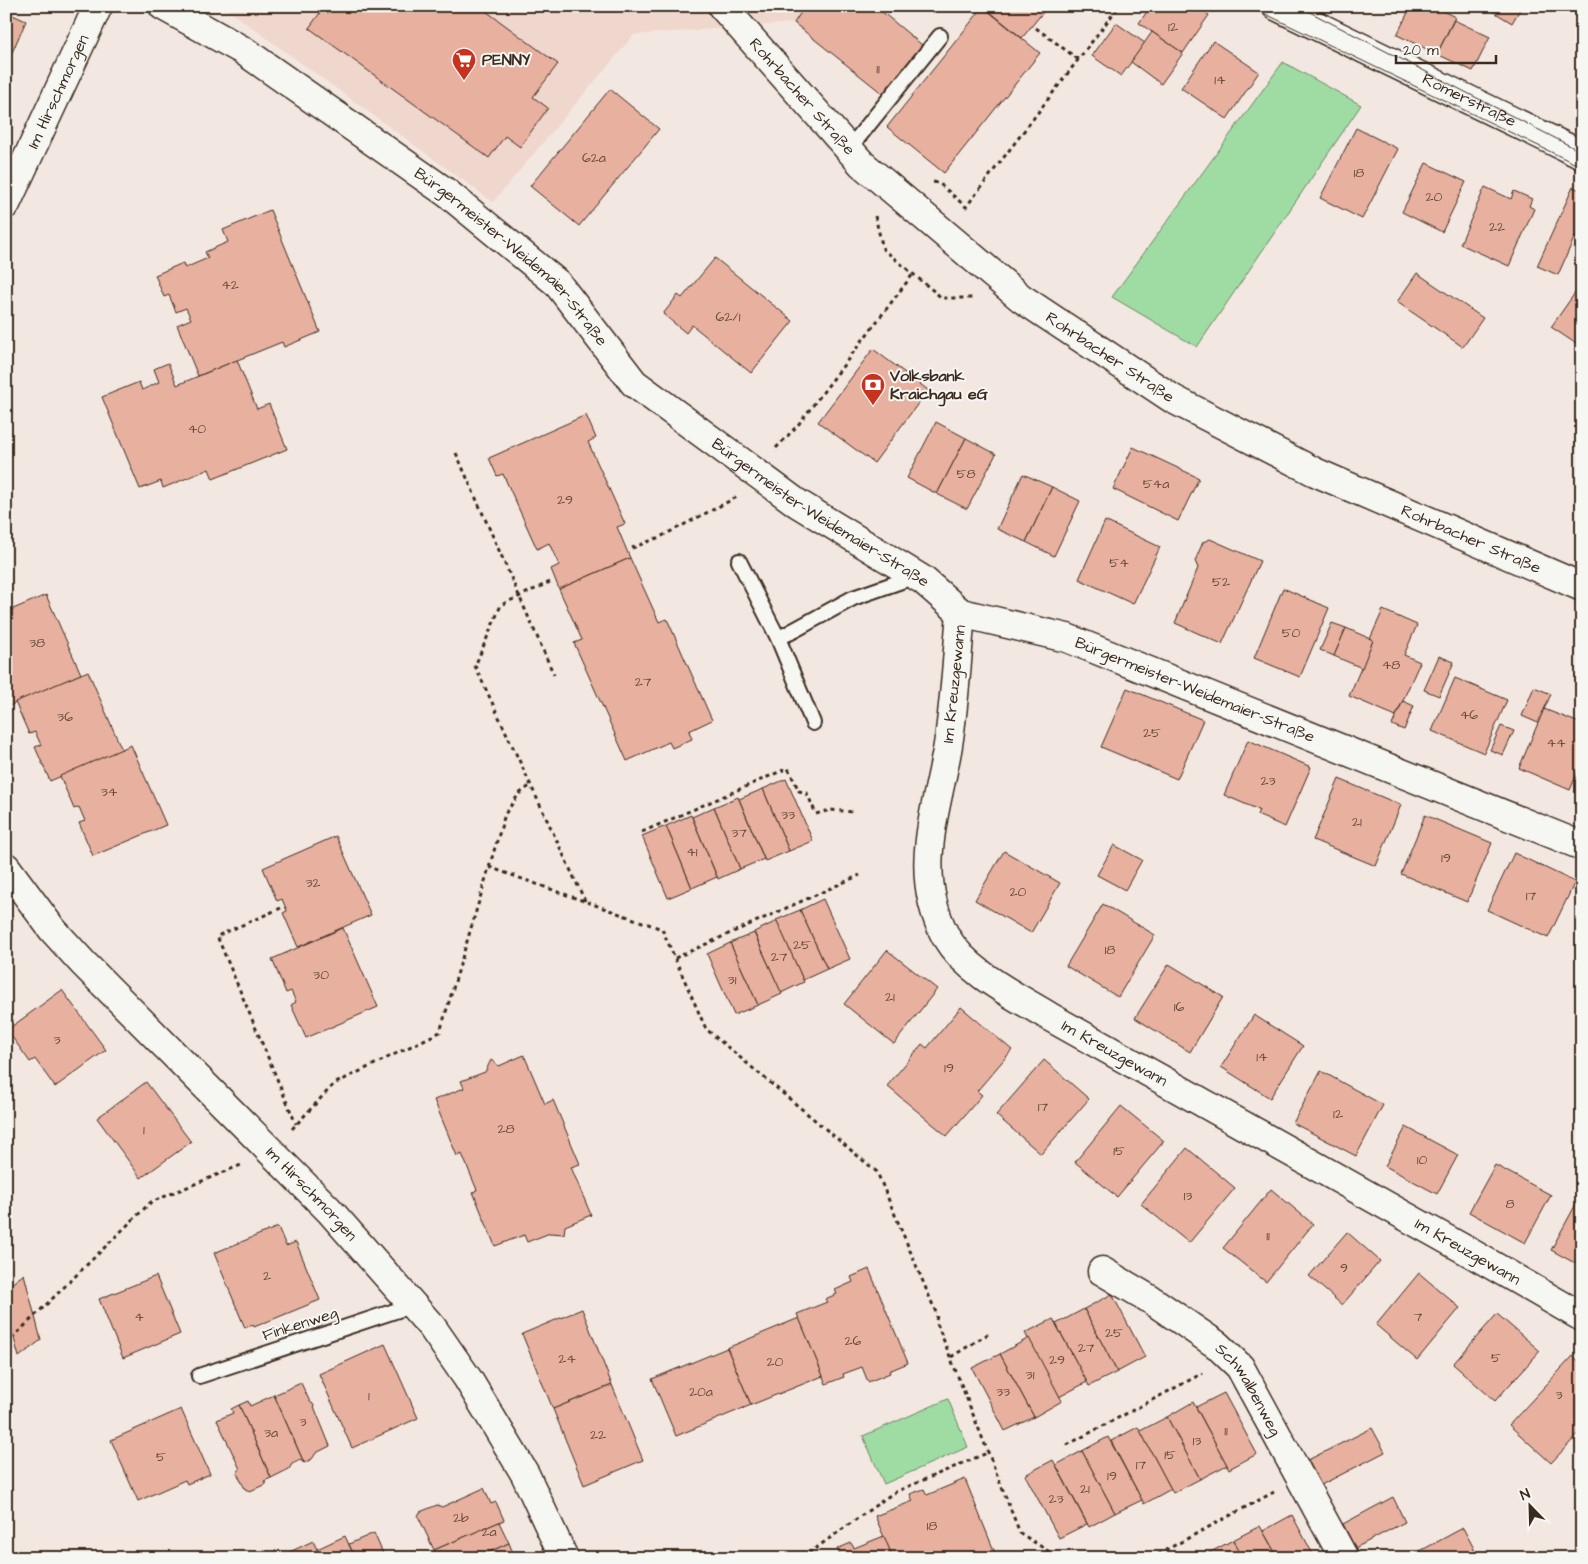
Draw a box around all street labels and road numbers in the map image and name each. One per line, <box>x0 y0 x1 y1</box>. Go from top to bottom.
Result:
street label: Im Hirschmorgen <box>22 31 94 152</box>
street label: Rohrbacher Straße <box>744 33 860 160</box>
street label: Römerstraße <box>1419 68 1520 132</box>
street label: Bürgermeister-Weidemaier-Straße <box>410 162 613 351</box>
street label: Rohrbacher Straße <box>1042 307 1179 408</box>
street label: Bürgermeister-Weidemaier-Straße <box>707 433 935 592</box>
street label: Rohrbacher Straße <box>1398 499 1544 579</box>
street label: Im Kreuzgewann <box>937 624 972 744</box>
street label: Bürgermeister-Weidemaier-Straße <box>1072 631 1318 748</box>
street label: Im Kreuzgewann <box>1058 1015 1172 1092</box>
street label: Im Hirschmorgen <box>261 1142 362 1246</box>
street label: Im Kreuzgewann <box>1411 1213 1525 1290</box>
street label: Finkenweg <box>260 1302 341 1347</box>
street label: Schwalbenweg <box>1210 1338 1287 1440</box>

